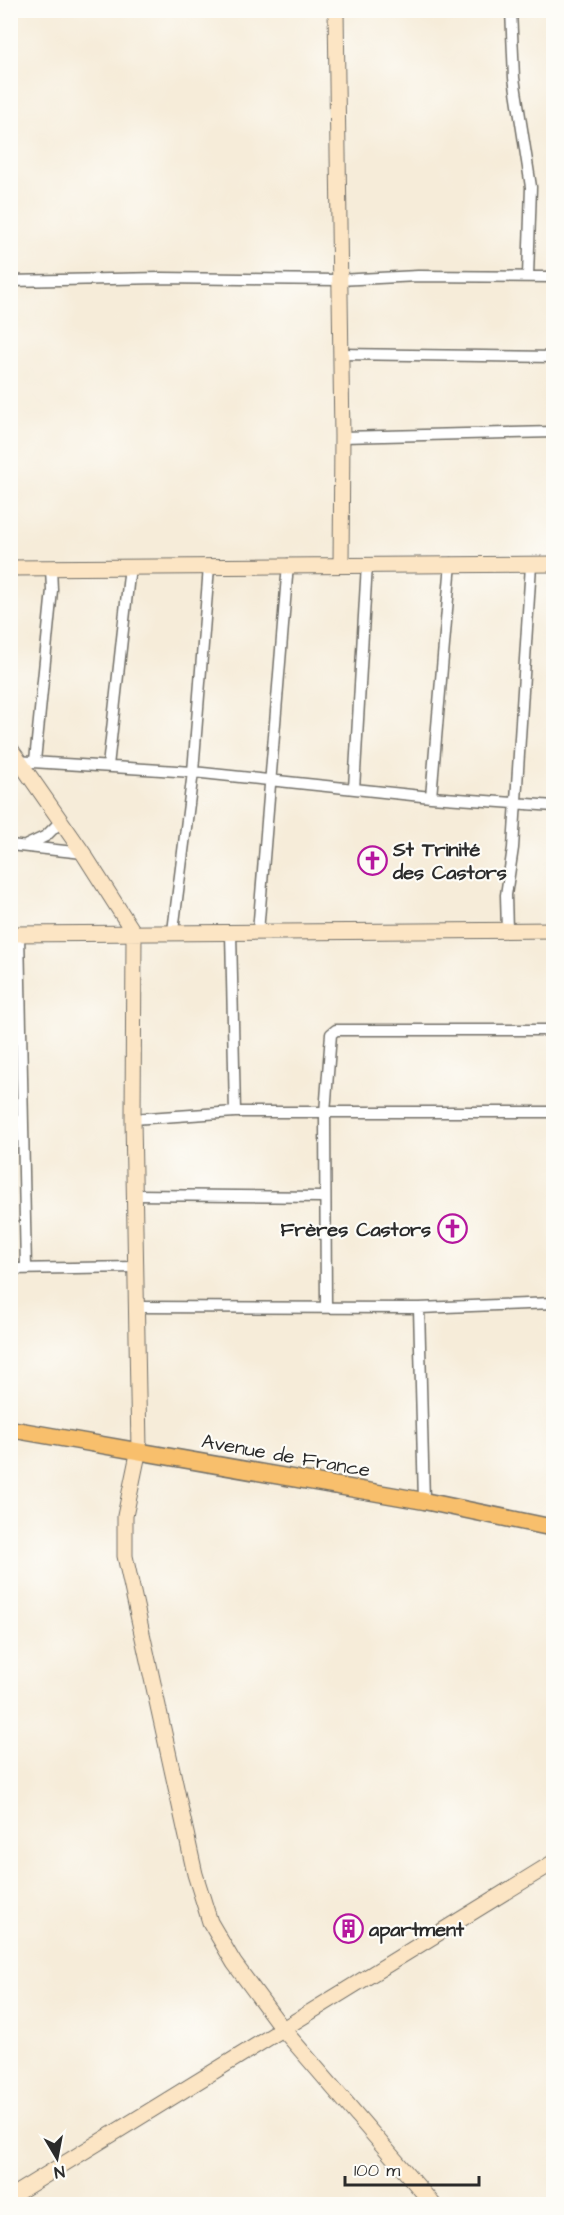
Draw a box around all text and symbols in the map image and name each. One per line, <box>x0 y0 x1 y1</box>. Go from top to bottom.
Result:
place label: St Trinité des Castors <box>392 836 507 887</box>
church icon: St Trinité des Castors <box>356 844 388 876</box>
church icon: Frères Castors <box>436 1213 468 1245</box>
place label: Frères Castors <box>281 1216 431 1244</box>
street label: Avenue de France <box>199 1427 372 1485</box>
building icon: apartment <box>332 1913 364 1945</box>
place label: apartment <box>368 1916 465 1944</box>
north arrow <box>27 2128 87 2188</box>
scale bar <box>345 2149 478 2187</box>
text: 100 m <box>354 2158 400 2183</box>
text: N <box>53 2160 66 2183</box>

